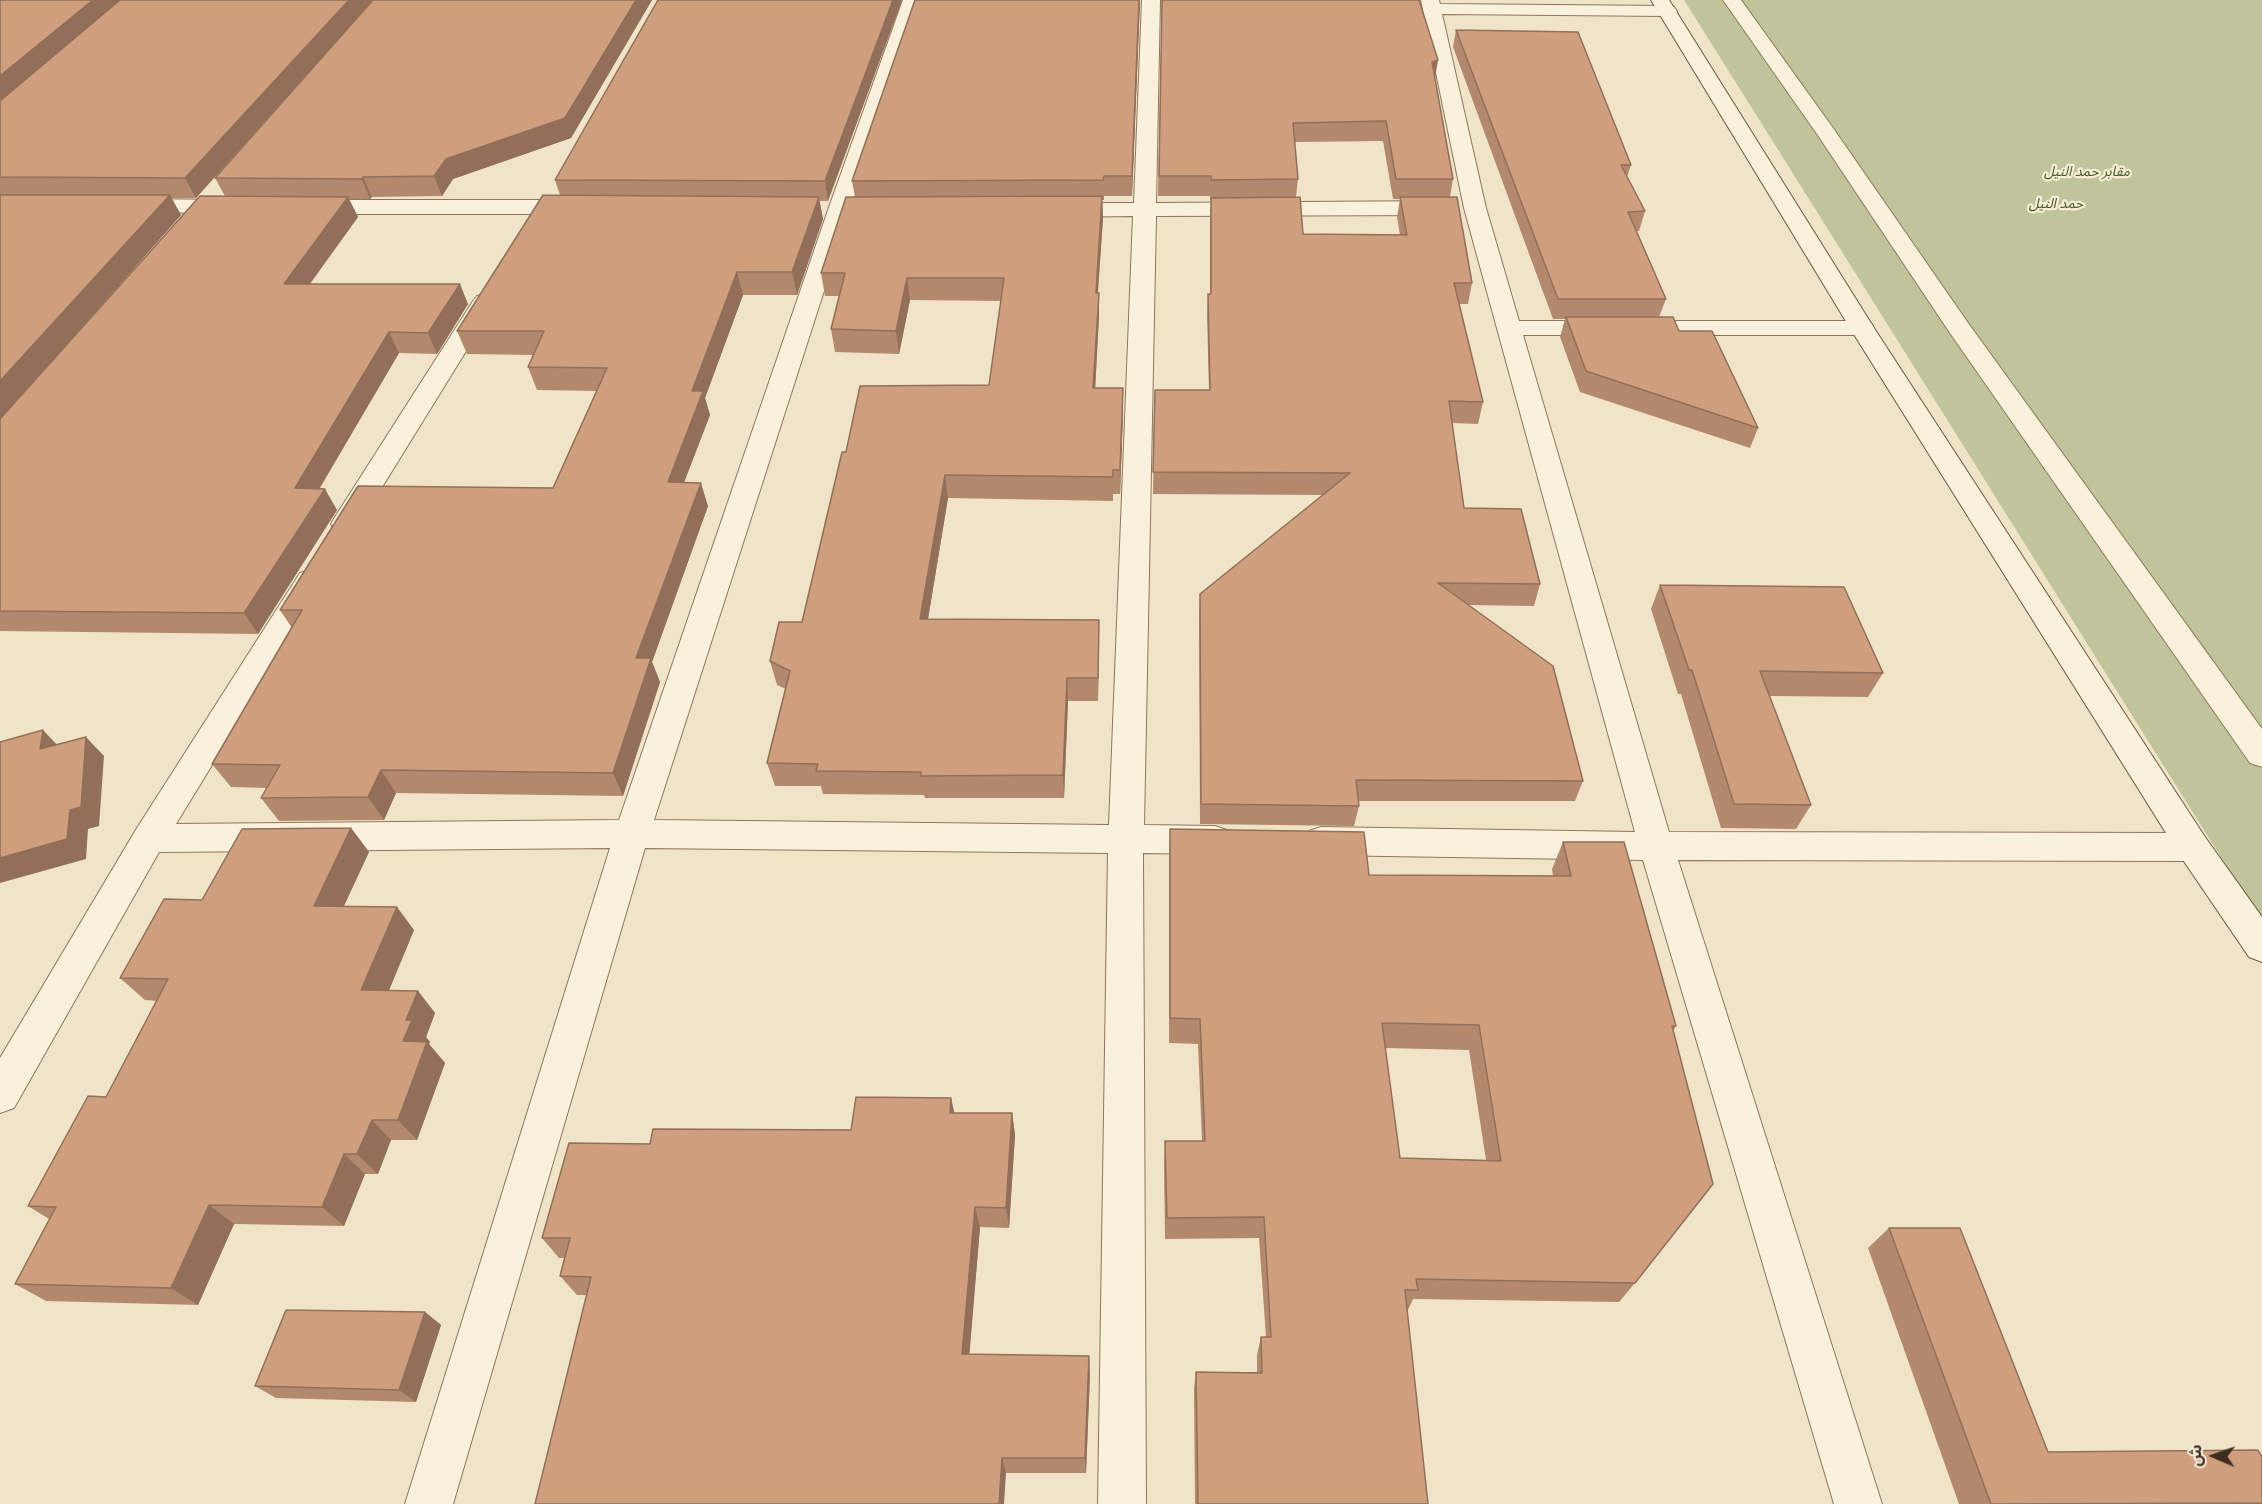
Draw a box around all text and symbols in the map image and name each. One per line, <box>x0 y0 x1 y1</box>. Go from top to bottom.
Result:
park label: مقابر حمد النيل <box>2044 166 2130 182</box>
park label: حمد النيل <box>2029 198 2083 214</box>
north arrow <box>2184 1426 2244 1486</box>
text: ش <box>2179 1444 2213 1467</box>

